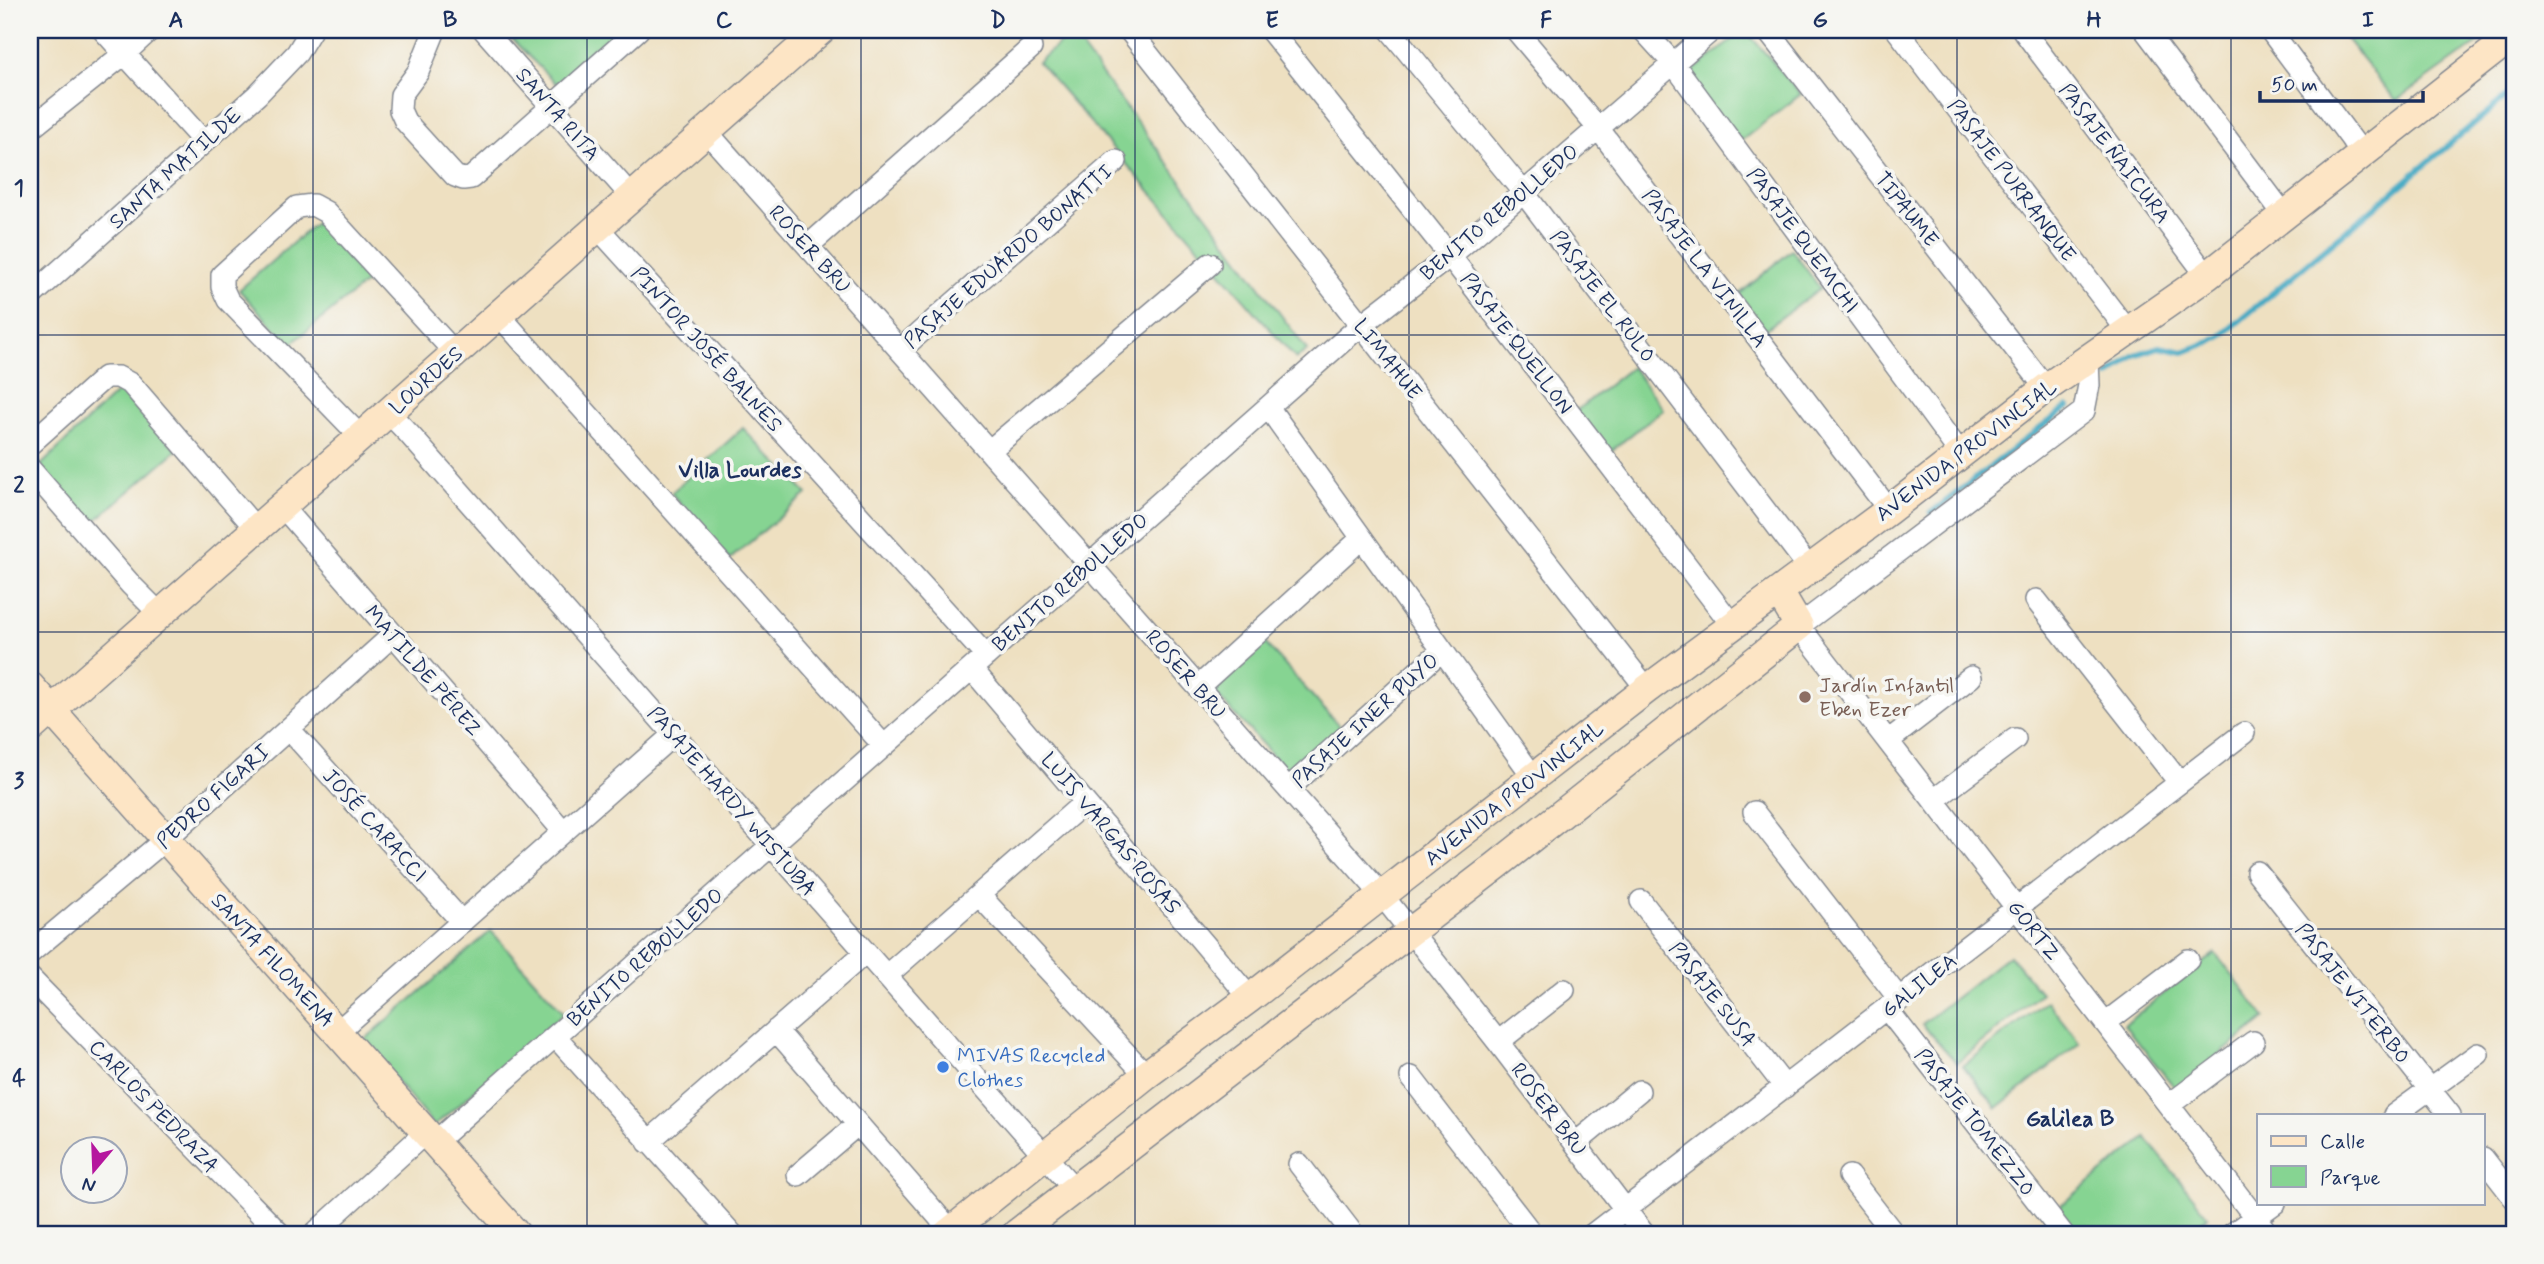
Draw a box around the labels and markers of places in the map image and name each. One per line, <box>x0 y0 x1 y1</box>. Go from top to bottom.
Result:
place label: Jardín Infantil Eben Ezer <box>1819 672 1954 724</box>
marker: Jardín Infantil Eben Ezer <box>1797 689 1813 705</box>
place label: MIVAS Recycled Clothes <box>957 1042 1105 1094</box>
marker: MIVAS Recycled Clothes <box>935 1059 951 1075</box>

